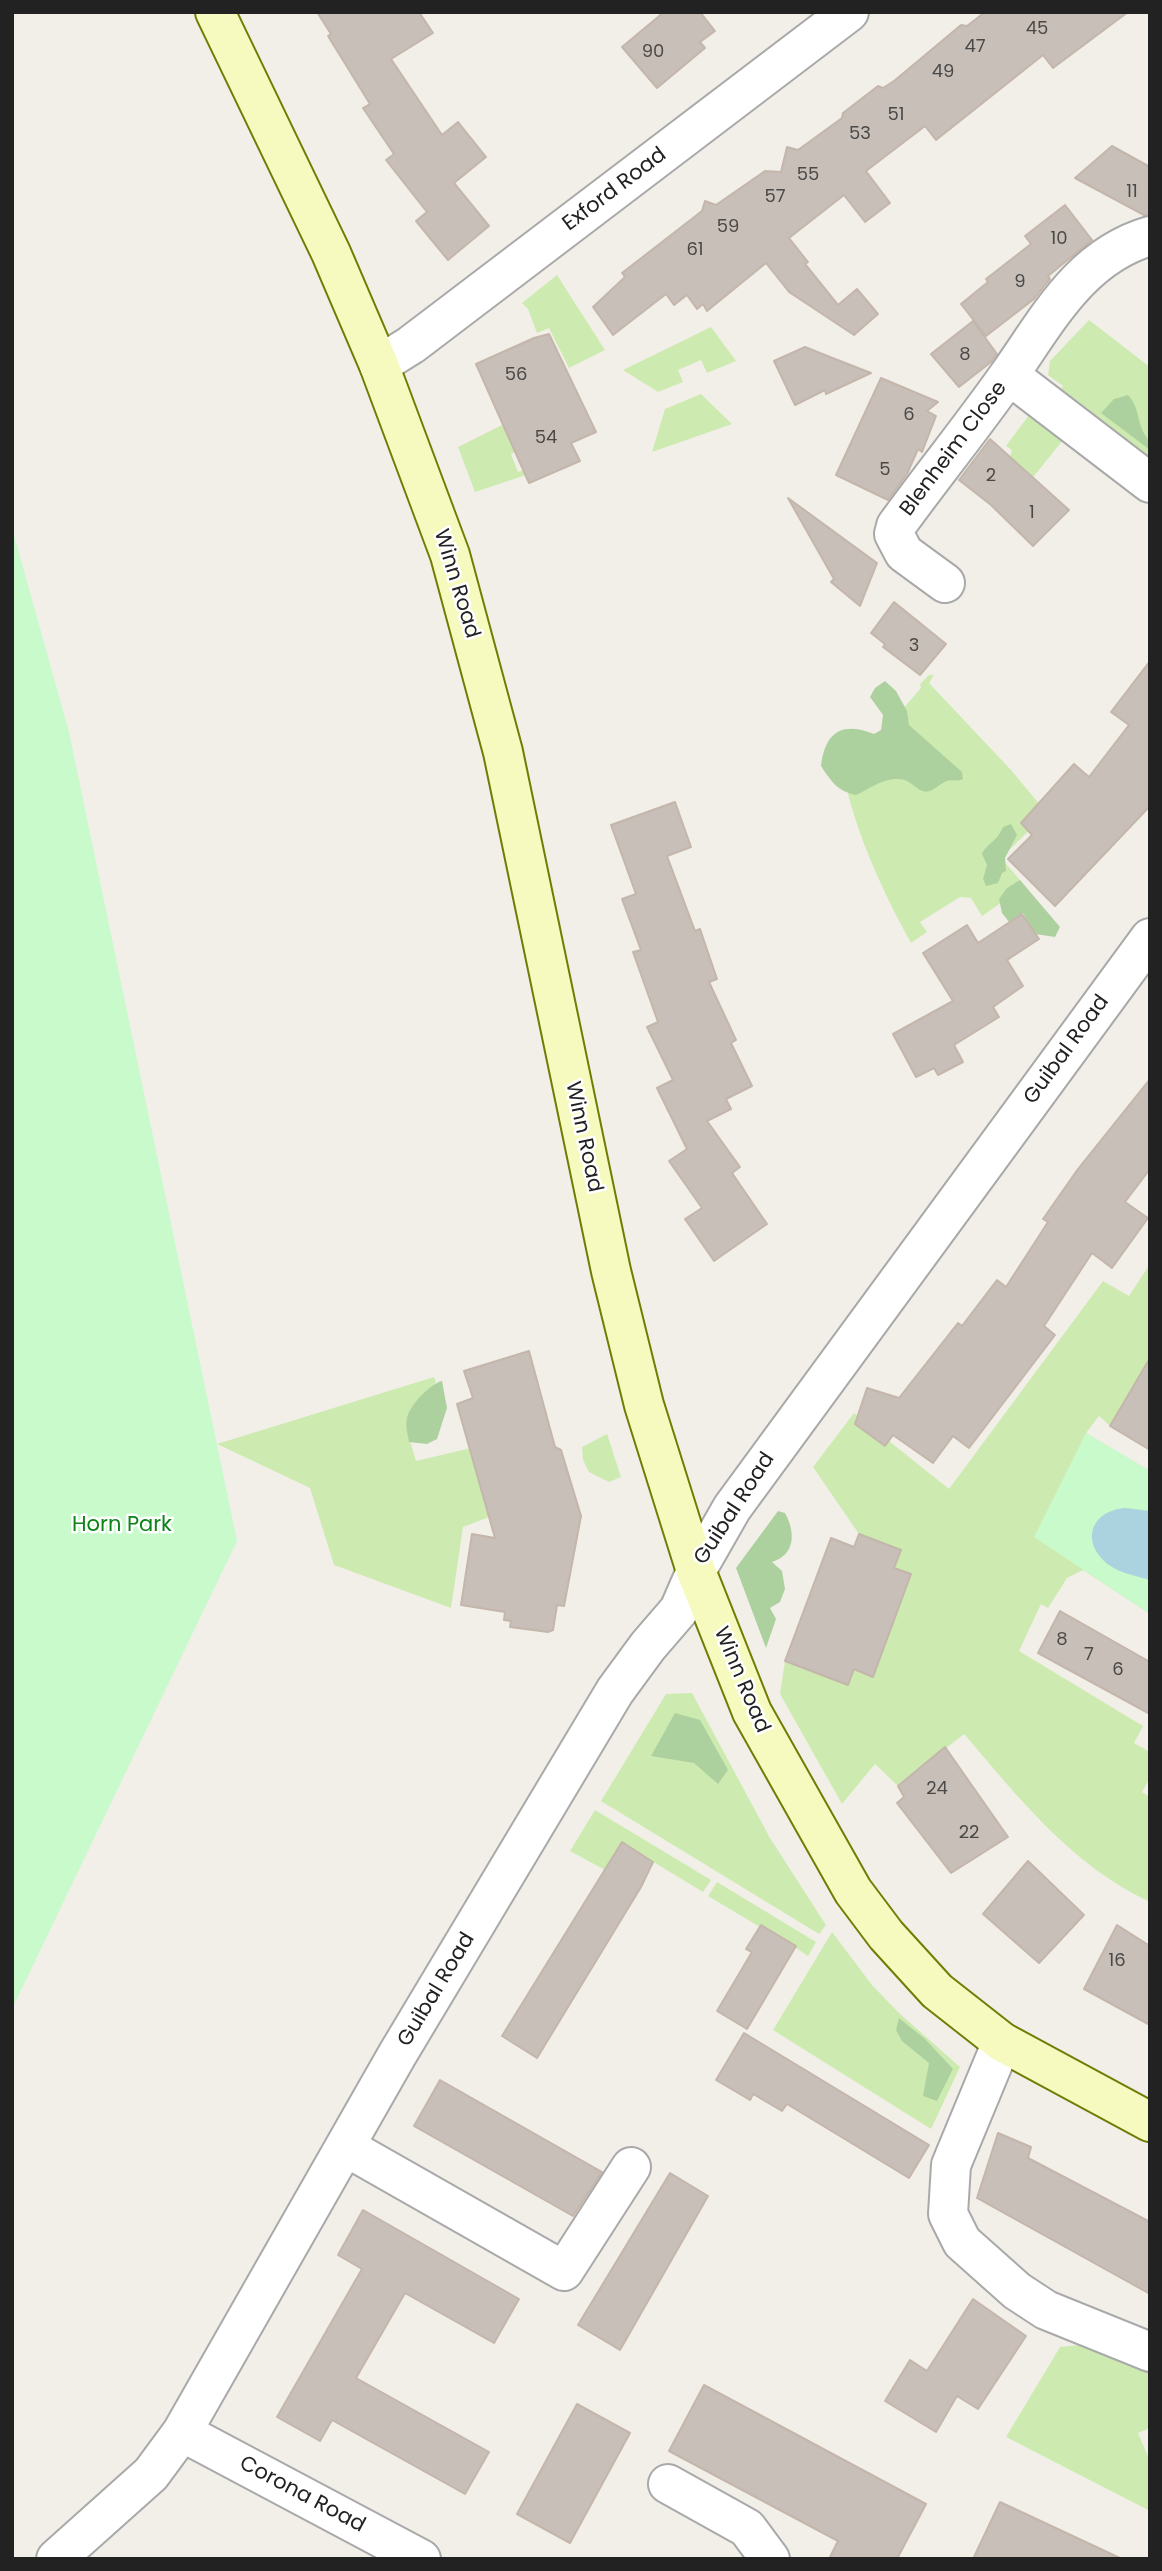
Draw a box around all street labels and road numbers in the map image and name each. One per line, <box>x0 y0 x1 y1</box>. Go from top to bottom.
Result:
street label: Exford Road <box>558 143 672 237</box>
street label: Blenheim Close <box>895 377 1013 521</box>
street label: Winn Road <box>427 526 485 642</box>
street label: Guibal Road <box>1019 991 1115 1109</box>
street label: Winn Road <box>559 1079 607 1195</box>
street label: Guibal Road <box>689 1448 781 1570</box>
street label: Winn Road <box>707 1623 775 1737</box>
street label: Guibal Road <box>393 1928 481 2052</box>
street label: Corona Road <box>235 2451 369 2539</box>

